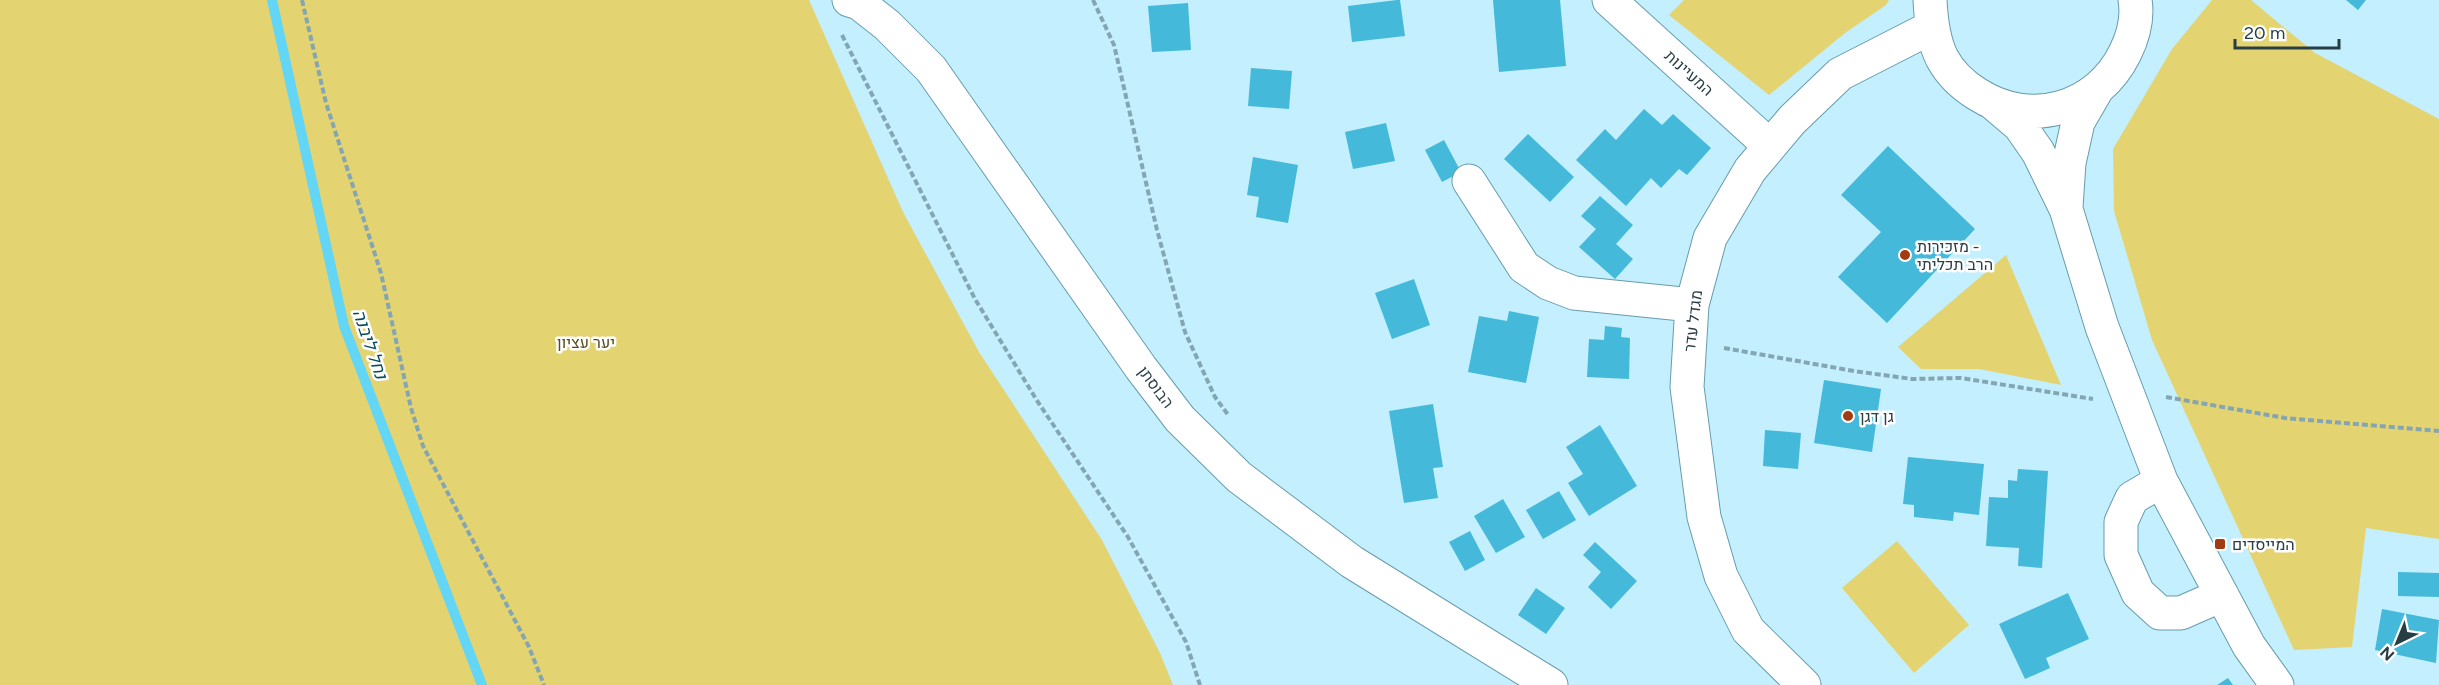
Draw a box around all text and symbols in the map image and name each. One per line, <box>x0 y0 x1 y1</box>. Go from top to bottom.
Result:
scale bar <box>2235 12 2338 50</box>
text: 20 m <box>2244 22 2285 44</box>
street label: המעיינות <box>1661 46 1717 100</box>
place label: מזכירות - הרב תכליתי <box>1917 237 1993 274</box>
marker: מזכירות - הרב תכליתי <box>1898 248 1912 262</box>
street label: מגדל עדר <box>1680 289 1706 353</box>
water label: נחל ליבנה <box>348 306 393 383</box>
park label: יער עציון <box>557 333 615 352</box>
street label: הבוסתן <box>1134 362 1178 412</box>
place label: גן דגן <box>1860 407 1894 426</box>
marker: גן דגן <box>1841 409 1855 423</box>
place label: המייסדים <box>2232 535 2295 554</box>
marker: המייסדים <box>2213 537 2227 551</box>
north arrow <box>2367 613 2427 673</box>
text: N <box>2376 642 2398 665</box>

